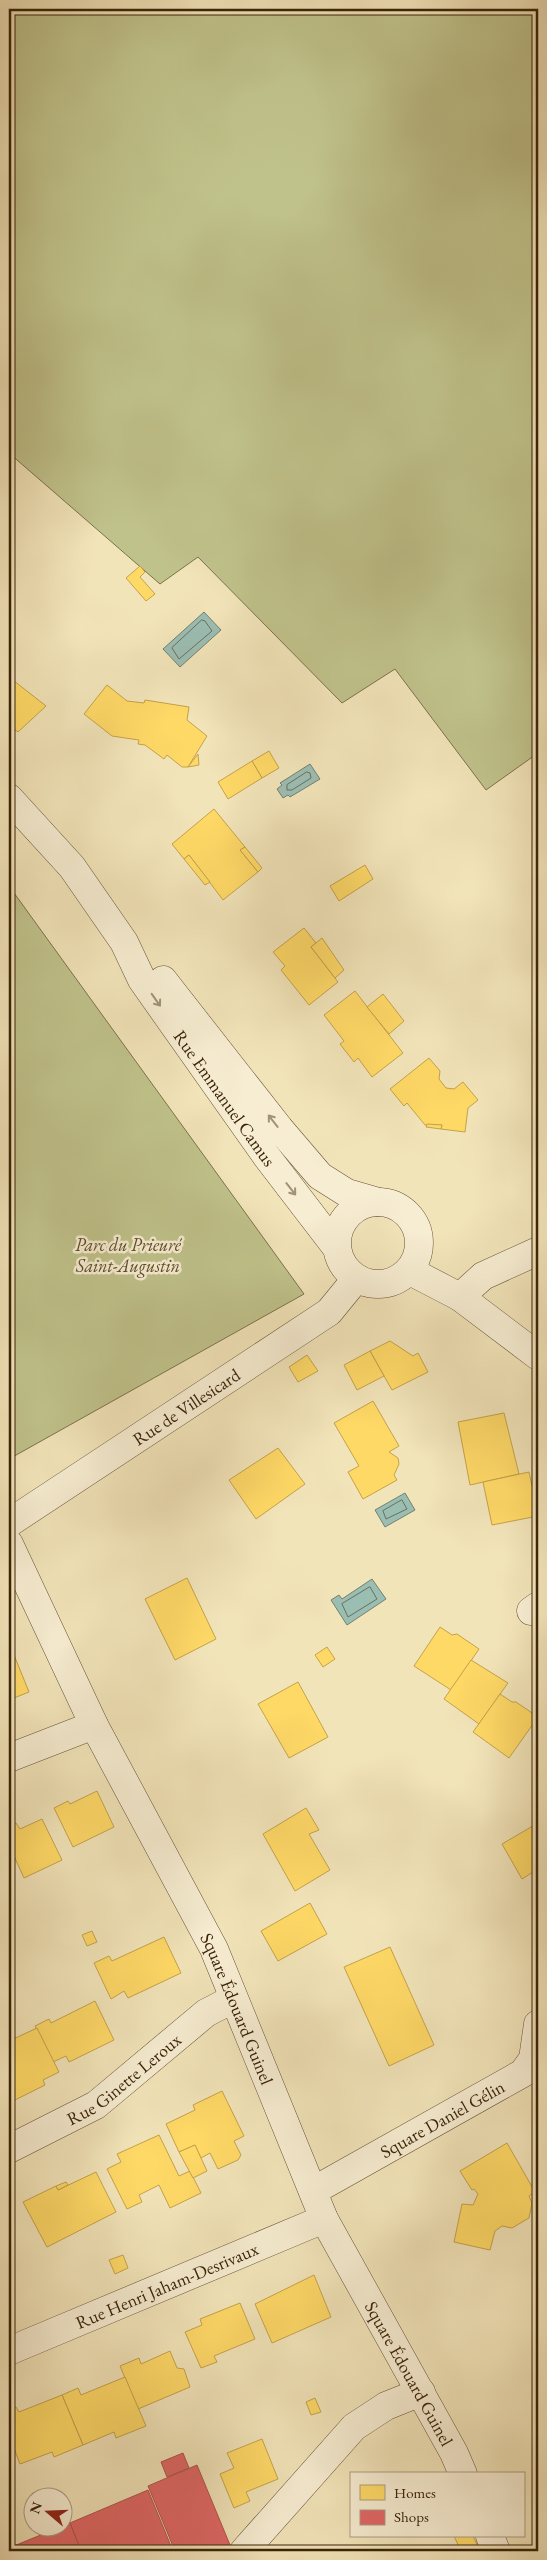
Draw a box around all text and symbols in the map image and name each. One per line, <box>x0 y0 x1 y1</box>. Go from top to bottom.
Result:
one-way arrow <box>151 993 161 1007</box>
street label: Rue Emmanuel Camus <box>169 1025 281 1171</box>
one-way arrow <box>268 1114 279 1127</box>
one-way arrow <box>286 1183 297 1196</box>
park label: Parc du Prieuré Saint-Augustin <box>75 1233 183 1278</box>
street label: Rue de Villesicard <box>128 1362 245 1450</box>
street label: Square Édouard Guinel <box>196 1928 279 2088</box>
street label: Rue Ginette Leroux <box>62 2027 186 2130</box>
street label: Square Daniel Gélin <box>376 2074 509 2163</box>
street label: Rue Henri Jaham-Desrivaux <box>72 2236 262 2333</box>
street label: Square Édouard Guinel <box>360 2297 459 2450</box>
legend <box>350 2472 524 2538</box>
text: Homes <box>394 2483 436 2502</box>
north arrow <box>22 2488 72 2538</box>
text: N <box>25 2499 46 2516</box>
text: Shops <box>394 2507 429 2526</box>

